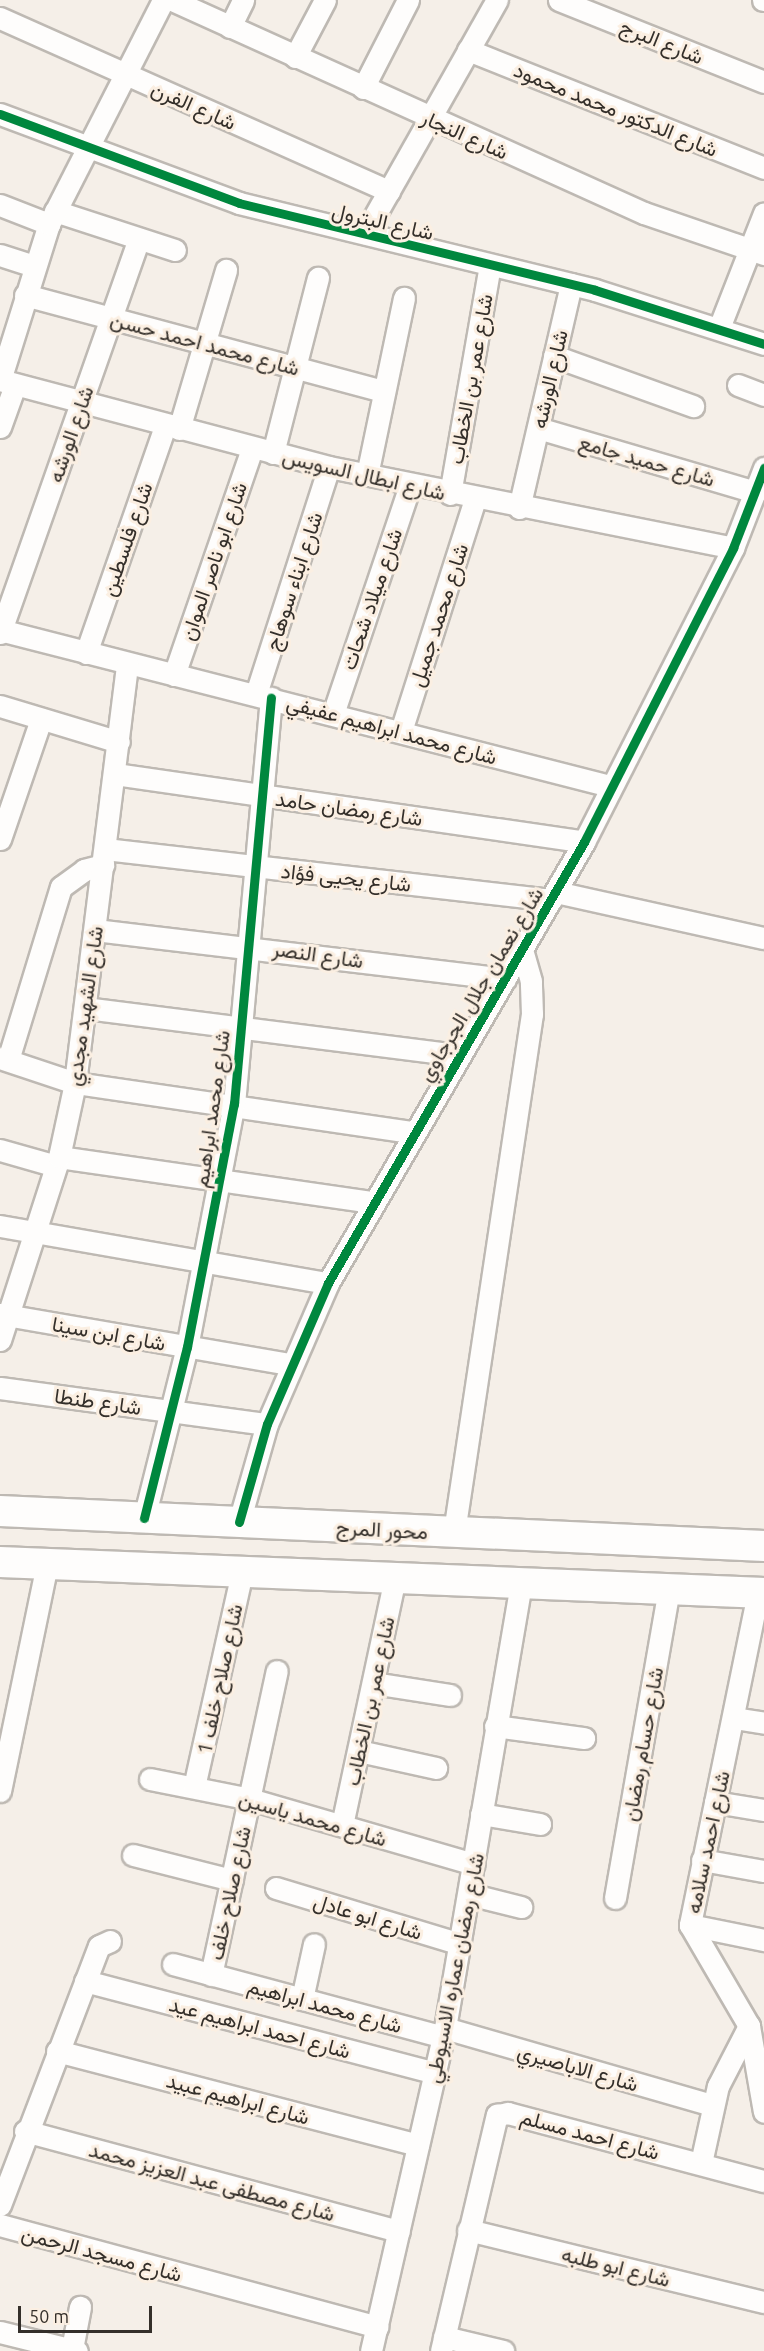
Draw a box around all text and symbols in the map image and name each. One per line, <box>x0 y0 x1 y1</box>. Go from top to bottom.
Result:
street label: شارع البرج <box>617 13 707 69</box>
street label: شارع الدكتور محمد محمود <box>510 57 722 161</box>
street label: شارع الفرن <box>148 75 240 135</box>
street label: شارع النجار <box>418 104 512 164</box>
street label: شارع البترول <box>330 197 436 245</box>
street label: شارع عمر بن الخطاب <box>443 292 497 466</box>
street label: شارع محمد احمد حسن <box>108 306 302 380</box>
street label: شارع الورشه <box>525 327 573 431</box>
street label: شارع الورشه <box>42 382 98 486</box>
street label: شارع حميد جامع <box>576 429 718 491</box>
street label: شارع ابطال السويس <box>280 443 448 505</box>
street label: شارع فلسطين <box>95 479 157 599</box>
street label: شارع ابو ناصر الموان <box>174 479 252 643</box>
street label: شارع ابناء سوهاج <box>259 509 327 653</box>
street label: شارع ميلاد شحات <box>335 525 407 673</box>
street label: شارع محمد جميل <box>403 540 473 690</box>
street label: شارع محمد ابراهيم عفيفي <box>284 689 500 769</box>
street label: شارع رمضان حامد <box>274 785 424 831</box>
street label: شارع يحيى فؤاد <box>280 858 412 896</box>
street label: شارع نعمان جلال الجرجاوي <box>412 882 548 1086</box>
street label: شارع الشهيد مجدي <box>60 924 108 1088</box>
street label: شارع النصر <box>271 935 365 973</box>
street label: شارع محمد ابراهيم <box>187 1029 235 1189</box>
street label: شارع ابن سينا <box>50 1311 168 1355</box>
street label: شارع طنطا <box>53 1382 143 1420</box>
street label: محور المرج <box>335 1514 429 1544</box>
street label: شارع صلاح خلف 1 <box>191 1602 247 1756</box>
street label: شارع عمر بن الخطاب <box>339 1614 399 1788</box>
street label: شارع حسام رمضان <box>616 1665 668 1823</box>
street label: شارع احمد سلامه <box>680 1768 734 1916</box>
street label: شارع محمد ياسين <box>236 1785 390 1851</box>
street label: شارع صلاح خلف <box>202 1824 256 1962</box>
street label: شارع رمضان عماره الاسيوطي <box>419 1851 489 2085</box>
street label: شارع ابو عادل <box>311 1888 425 1944</box>
street label: شارع محمد ابراهيم <box>245 1972 405 2038</box>
street label: شارع احمد ابراهيم عيد <box>167 1991 353 2063</box>
street label: شارع الاباصيري <box>515 2038 641 2096</box>
street label: شارع ابراهيم عبيد <box>164 2067 312 2129</box>
street label: شارع احمد مسلم <box>518 2103 662 2165</box>
street label: شارع مصطفى عبد العزيز محمد <box>86 2136 338 2226</box>
street label: شارع مسجد الرحمن <box>19 2219 185 2287</box>
street label: شارع ابو طلبه <box>559 2240 673 2292</box>
scale bar <box>21 2294 154 2332</box>
text: 50 m <box>29 2306 69 2326</box>

